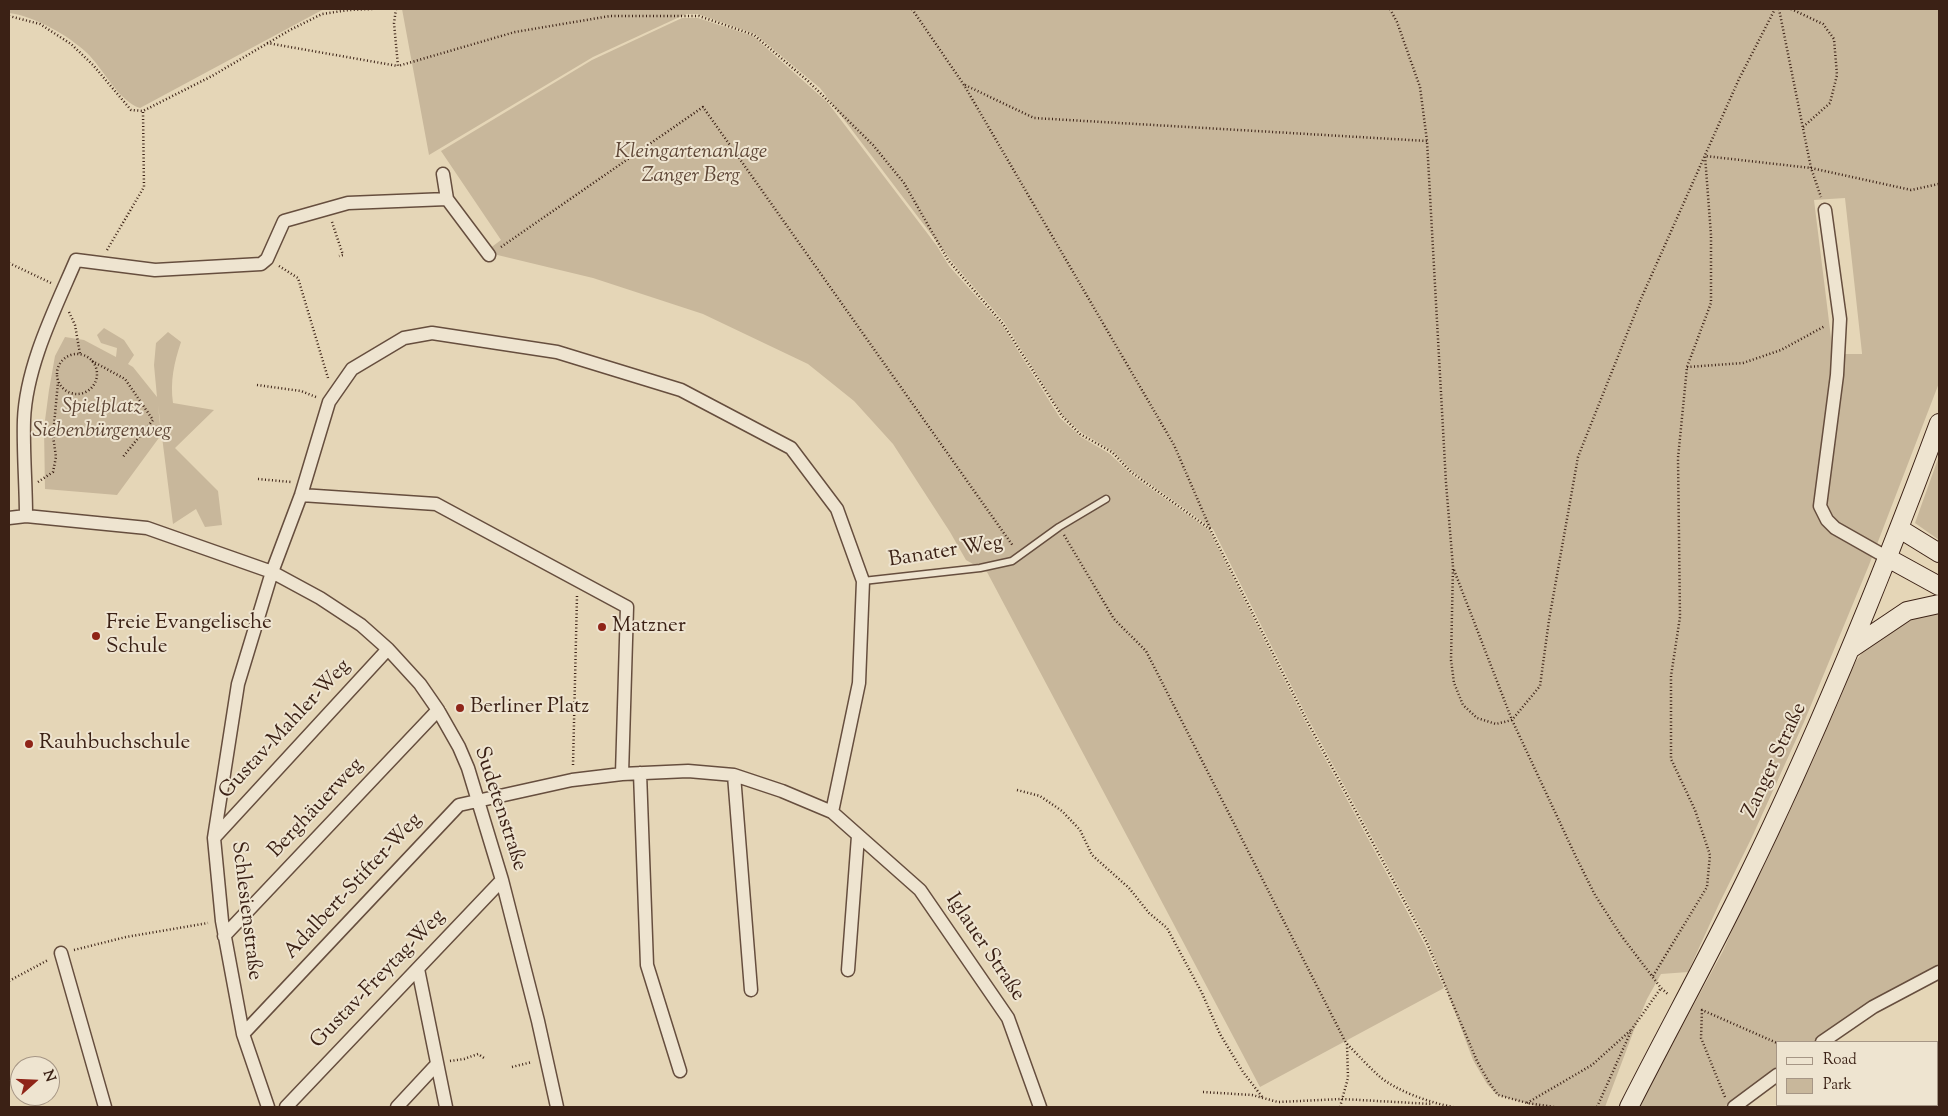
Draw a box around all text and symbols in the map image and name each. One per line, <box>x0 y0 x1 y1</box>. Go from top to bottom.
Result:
park label: Kleingartenanlage Zanger Berg <box>615 140 767 190</box>
park label: Spielplatz Siebenbürgenweg <box>32 395 172 445</box>
street label: Banater Weg <box>887 532 1005 574</box>
place label: Freie Evangelische Schule <box>106 611 272 661</box>
place label: Matzner <box>612 614 686 640</box>
marker: Matzner <box>596 621 608 633</box>
marker: Freie Evangelische Schule <box>90 630 102 642</box>
street label: Gustav-Mahler-Weg <box>215 655 357 805</box>
place label: Berliner Platz <box>470 695 589 721</box>
street label: Zanger Straße <box>1738 699 1814 823</box>
marker: Berliner Platz <box>454 702 466 714</box>
place label: Rauhbuchschule <box>39 731 190 757</box>
marker: Rauhbuchschule <box>23 738 35 750</box>
street label: Sudetenstraße <box>467 744 531 874</box>
street label: Berghäuerweg <box>264 754 370 864</box>
street label: Adalbert-Stifter-Weg <box>280 809 428 965</box>
street label: Schlesienstraße <box>224 840 266 982</box>
street label: Iglauer Straße <box>939 889 1029 1007</box>
street label: Gustav-Freytag-Weg <box>306 905 452 1055</box>
legend <box>1776 1041 1938 1106</box>
text: Road <box>1823 1050 1857 1071</box>
north arrow <box>10 1056 60 1106</box>
text: N <box>37 1068 59 1085</box>
text: Park <box>1823 1075 1852 1096</box>

